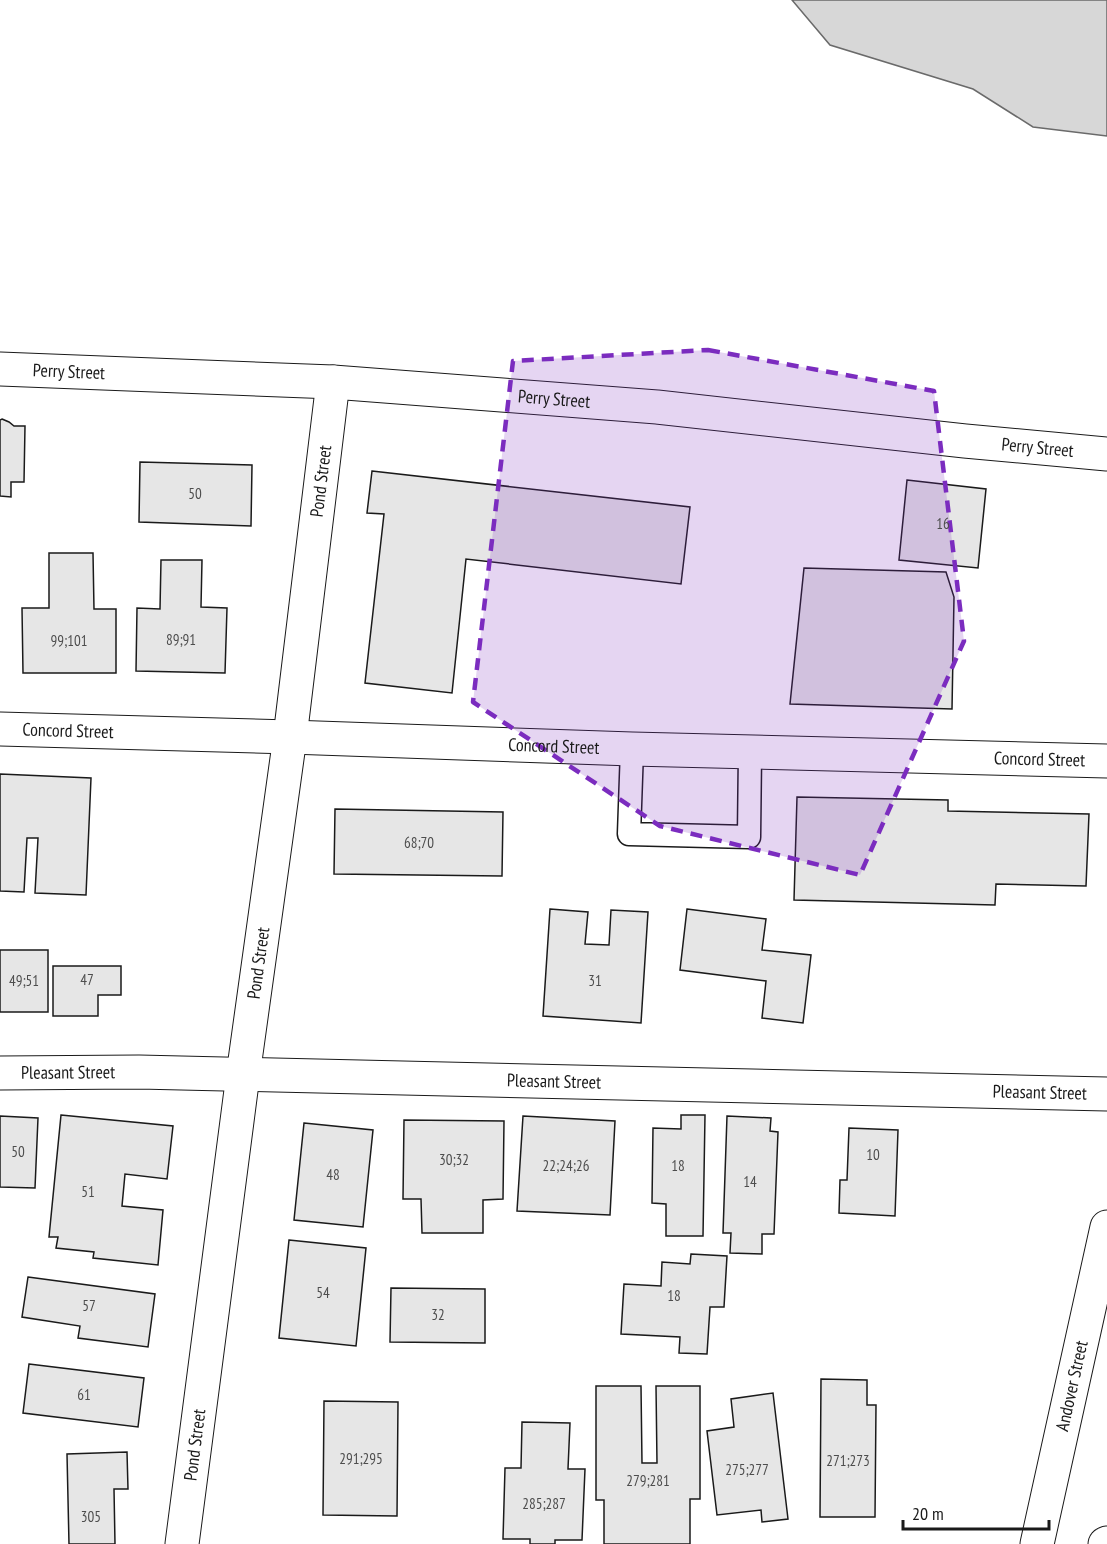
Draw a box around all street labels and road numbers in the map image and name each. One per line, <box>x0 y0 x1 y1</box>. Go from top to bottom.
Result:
street label: Perry Street <box>32 358 106 384</box>
street label: Perry Street <box>517 384 591 413</box>
street label: Perry Street <box>1001 432 1075 462</box>
street label: Pond Street <box>305 444 336 518</box>
street label: Concord Street <box>22 718 114 743</box>
street label: Concord Street <box>508 733 600 759</box>
street label: Concord Street <box>994 746 1085 771</box>
street label: Pond Street <box>242 926 274 1000</box>
street label: Pleasant Street <box>21 1060 115 1084</box>
street label: Pleasant Street <box>507 1068 601 1093</box>
street label: Pleasant Street <box>992 1079 1087 1105</box>
street label: Andover Street <box>1050 1338 1093 1433</box>
street label: Pond Street <box>178 1407 210 1482</box>

